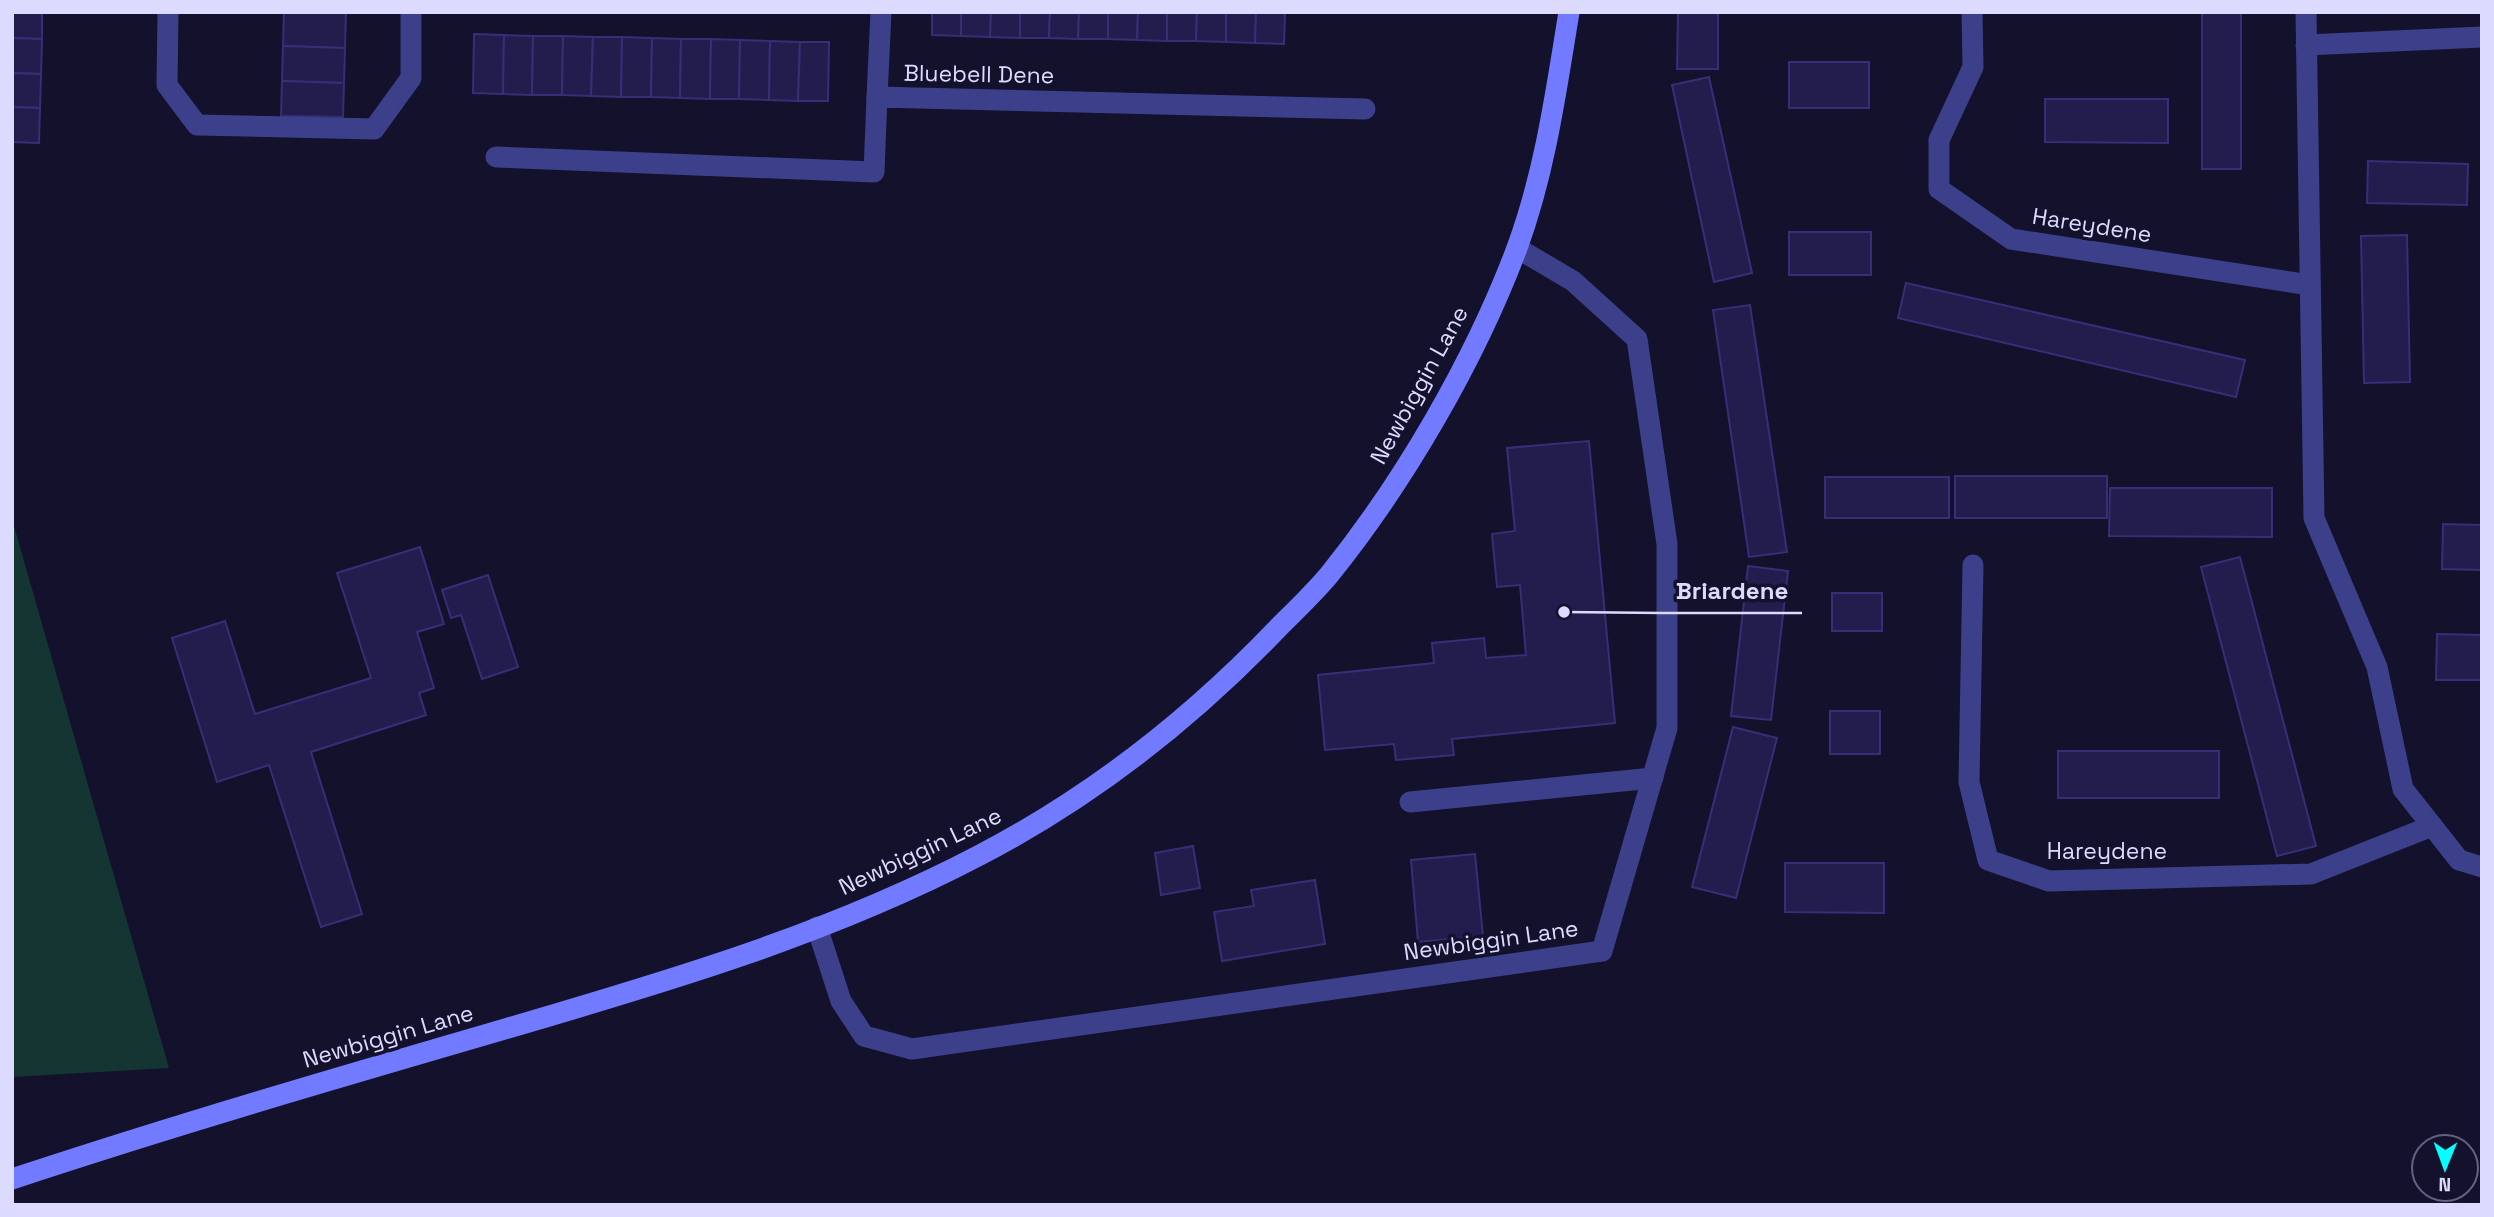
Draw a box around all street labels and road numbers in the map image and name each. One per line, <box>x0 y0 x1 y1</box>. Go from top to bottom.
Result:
street label: Bluebell Dene <box>903 58 1055 90</box>
street label: Hareydene <box>2030 201 2154 249</box>
street label: Newbiggin Lane <box>1363 301 1475 469</box>
street label: Newbiggin Lane <box>834 800 1006 902</box>
street label: Hareydene <box>2047 836 2167 866</box>
street label: Newbiggin Lane <box>1402 913 1580 967</box>
street label: Newbiggin Lane <box>299 997 477 1075</box>

